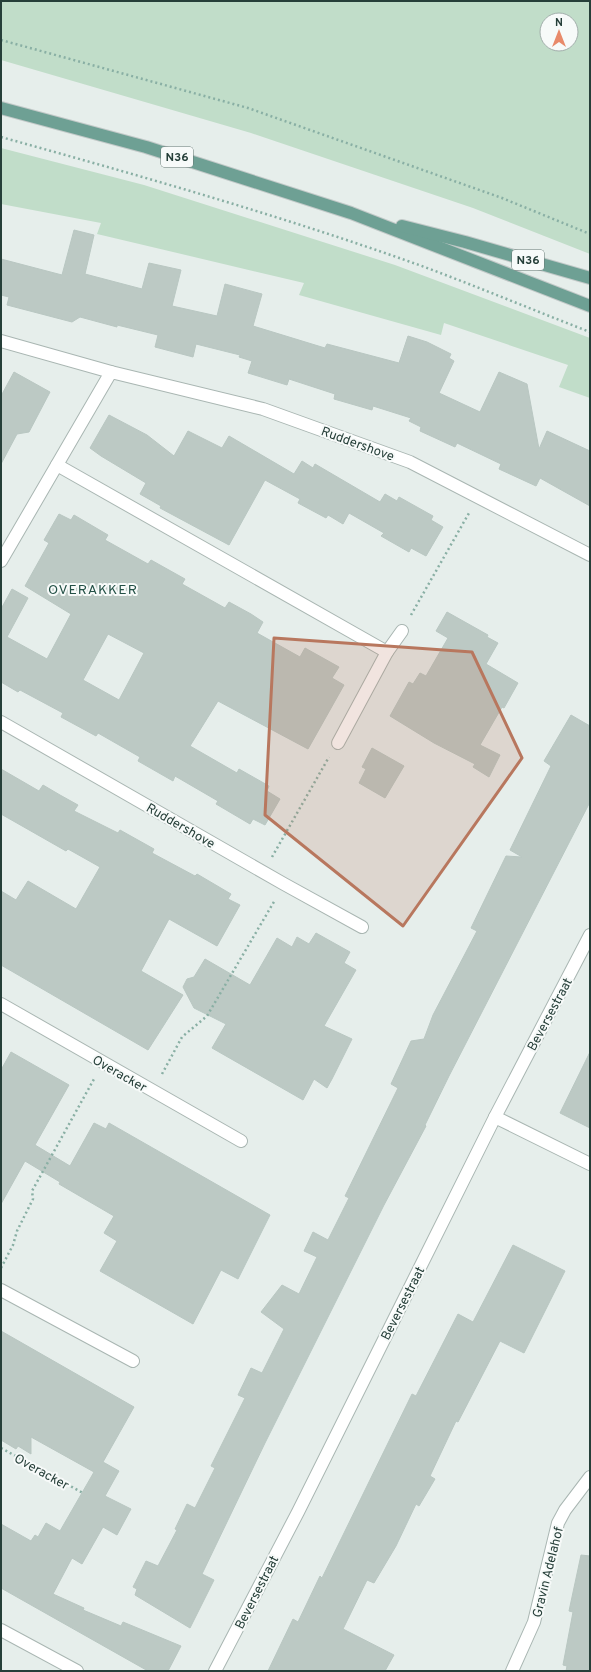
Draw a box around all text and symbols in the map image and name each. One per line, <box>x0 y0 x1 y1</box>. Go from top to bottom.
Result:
north arrow <box>539 12 579 52</box>
text: N <box>555 16 563 30</box>
road number: N36 <box>161 147 193 167</box>
road number: N36 <box>512 250 544 270</box>
street label: Ruddershove <box>319 424 396 466</box>
district label: OVERAKKER <box>48 582 138 599</box>
street label: Ruddershove <box>143 801 217 853</box>
street label: Beversestraat <box>525 976 577 1054</box>
street label: Overacker <box>89 1053 149 1097</box>
street label: Beversestraat <box>378 1264 429 1343</box>
street label: Overacker <box>11 1451 71 1494</box>
street label: Gravin Adelahof <box>530 1525 568 1619</box>
street label: Beversestraat <box>232 1553 283 1632</box>

